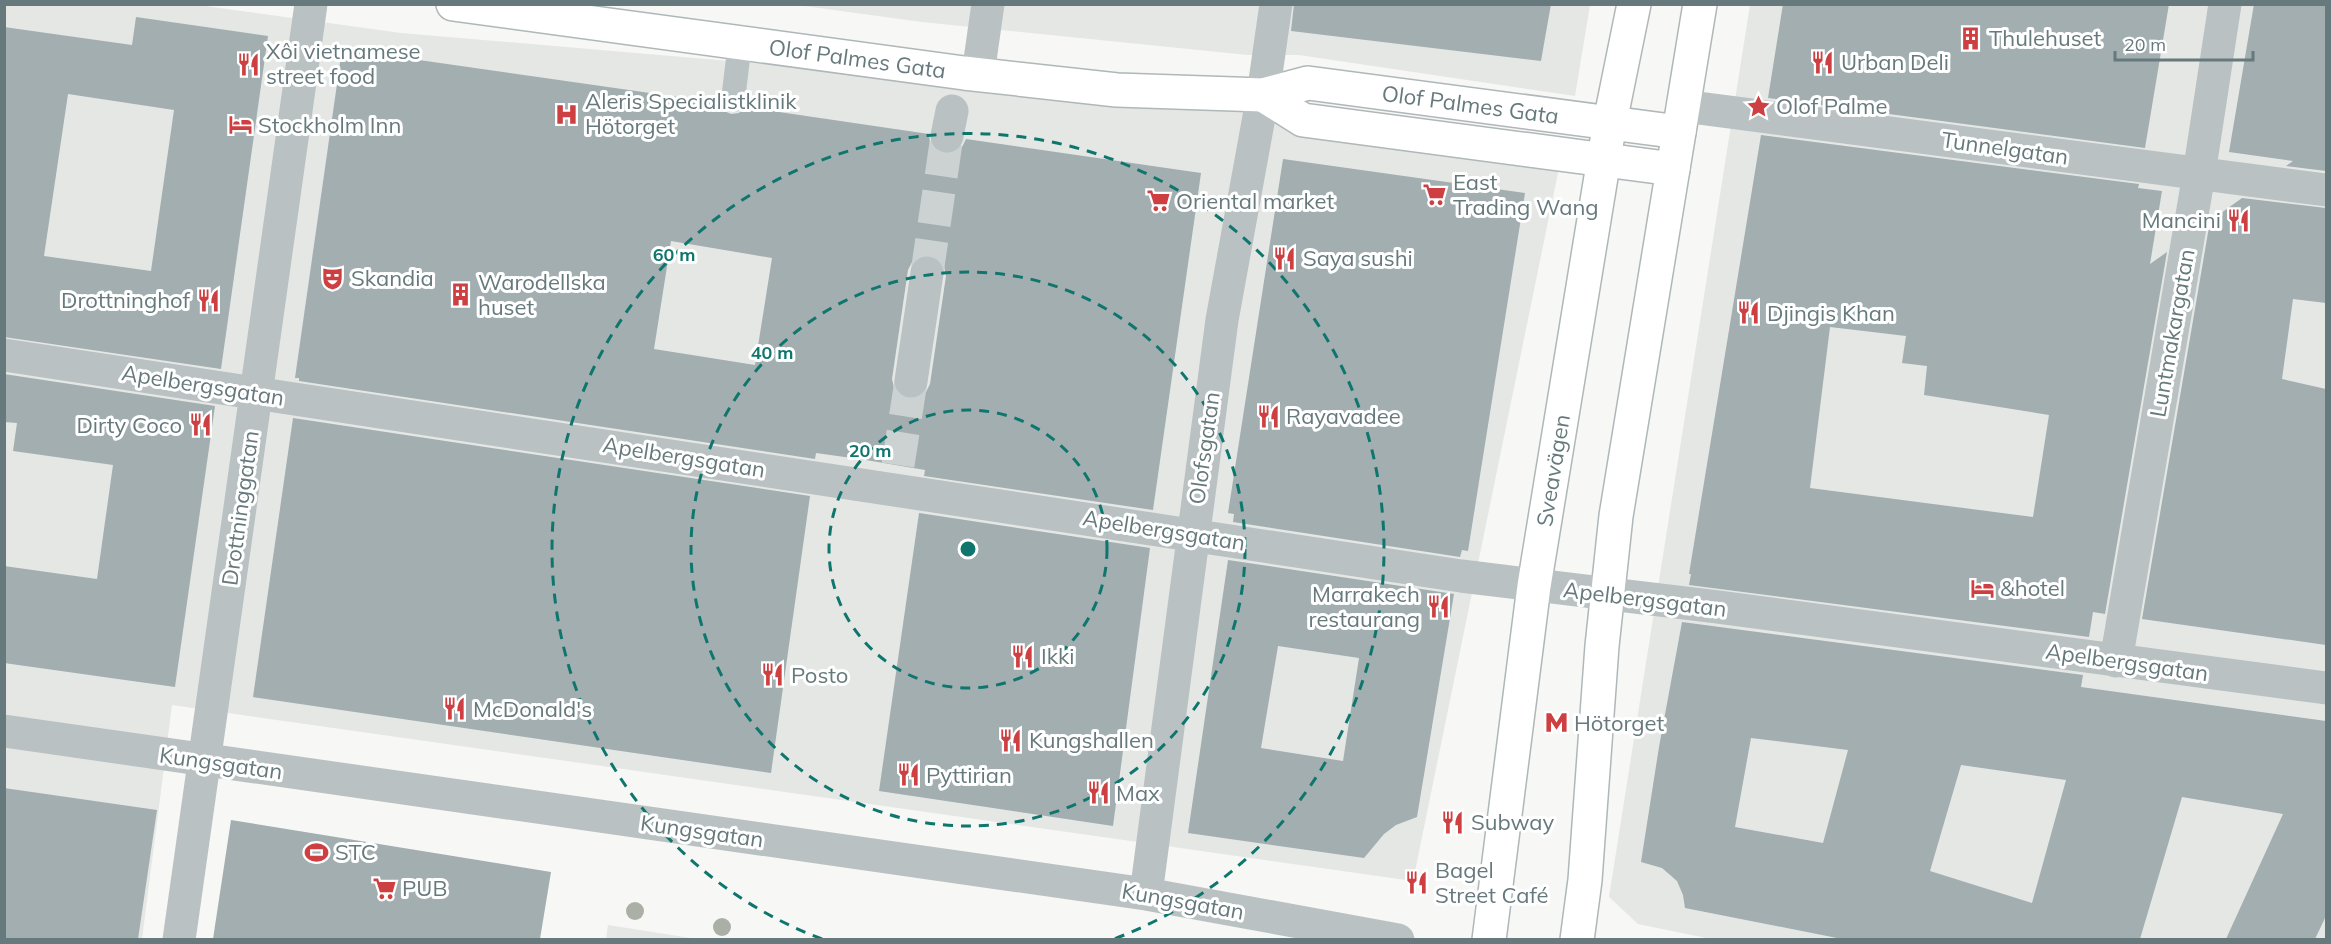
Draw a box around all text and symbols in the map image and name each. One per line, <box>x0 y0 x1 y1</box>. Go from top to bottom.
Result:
place label: Thulehuset <box>1989 24 2102 52</box>
scale bar <box>2115 24 2253 62</box>
building icon: Thulehuset <box>1958 25 1984 51</box>
street label: Olof Palmes Gata <box>767 33 948 84</box>
text: 20 m <box>2124 33 2166 56</box>
place label: Xôi vietnamese street food <box>266 37 421 90</box>
place label: Urban Deli <box>1841 48 1949 76</box>
restaurant icon: Urban Deli <box>1810 49 1836 75</box>
restaurant icon: Xôi vietnamese street food <box>235 51 261 77</box>
street label: Olof Palmes Gata <box>1380 79 1561 130</box>
place label: Aleris Specialistklinik Hötorget <box>585 87 797 140</box>
place label: Olof Palme <box>1776 92 1887 120</box>
place icon: Olof Palme <box>1745 93 1771 119</box>
hospital icon: Aleris Specialistklinik Hötorget <box>554 101 580 127</box>
place label: Stockholm Inn <box>258 111 401 139</box>
hotel icon: Stockholm Inn <box>227 112 253 138</box>
street label: Tunnelgatan <box>1940 125 2070 171</box>
place label: East Trading Wang <box>1453 168 1599 221</box>
supermarket icon: East Trading Wang <box>1422 182 1448 208</box>
place label: Oriental market <box>1176 187 1334 215</box>
supermarket icon: Oriental market <box>1145 188 1171 214</box>
place label: Mancini <box>2142 206 2221 234</box>
restaurant icon: Mancini <box>2226 207 2252 233</box>
text: 60 m <box>653 243 695 266</box>
place label: Saya sushi <box>1303 244 1413 272</box>
restaurant icon: Saya sushi <box>1272 245 1298 271</box>
street label: Luntmakargatan <box>2143 247 2201 419</box>
place label: Skandia <box>351 264 434 292</box>
theatre icon: Skandia <box>320 265 346 291</box>
place label: Warodellska huset <box>478 268 606 321</box>
building icon: Warodellska huset <box>447 282 473 308</box>
place label: Drottninghof <box>61 286 191 314</box>
restaurant icon: Drottninghof <box>195 287 221 313</box>
place label: Djingis Khan <box>1767 299 1895 327</box>
restaurant icon: Djingis Khan <box>1736 300 1762 326</box>
text: 40 m <box>751 341 793 364</box>
street label: Apelbergsgatan <box>120 358 286 412</box>
street label: Olofsgatan <box>1182 390 1226 506</box>
place label: Rayavadee <box>1286 402 1401 430</box>
restaurant icon: Rayavadee <box>1255 403 1281 429</box>
place label: Dirty Coco <box>76 411 182 439</box>
restaurant icon: Dirty Coco <box>187 412 213 438</box>
street label: Sveavägen <box>1530 412 1576 529</box>
street label: Drottninggatan <box>215 429 265 587</box>
street label: Apelbergsgatan <box>601 430 767 484</box>
text: 20 m <box>849 439 891 462</box>
street label: Apelbergsgatan <box>1081 503 1247 557</box>
centre of rings <box>958 539 978 559</box>
place label: &hotel <box>2000 574 2065 602</box>
street label: Apelbergsgatan <box>1562 575 1728 623</box>
hotel icon: &hotel <box>1969 575 1995 601</box>
place label: Marrakech restaurang <box>1309 580 1420 633</box>
restaurant icon: Marrakech restaurang <box>1425 594 1451 620</box>
street label: Apelbergsgatan <box>2044 637 2210 687</box>
place label: Ikki <box>1041 642 1075 670</box>
restaurant icon: Ikki <box>1010 643 1036 669</box>
place label: Posto <box>791 661 848 689</box>
restaurant icon: Posto <box>760 662 786 688</box>
place label: McDonald's <box>473 695 592 723</box>
restaurant icon: McDonald's <box>442 696 468 722</box>
place label: Hötorget <box>1574 709 1665 737</box>
metro station icon: Hötorget <box>1543 710 1569 736</box>
place label: Kungshallen <box>1029 726 1154 754</box>
restaurant icon: Kungshallen <box>998 727 1024 753</box>
street label: Kungsgatan <box>158 741 284 785</box>
place label: Pyttirian <box>926 761 1012 789</box>
restaurant icon: Pyttirian <box>895 762 921 788</box>
place label: Max <box>1116 779 1160 807</box>
restaurant icon: Max <box>1085 780 1111 806</box>
place label: Subway <box>1471 808 1554 836</box>
street label: Kungsgatan <box>639 809 765 853</box>
restaurant icon: Subway <box>1440 809 1466 835</box>
place label: STC <box>335 838 376 866</box>
sports icon: STC <box>304 839 330 865</box>
place label: Bagel Street Café <box>1435 856 1549 909</box>
restaurant icon: Bagel Street Café <box>1404 870 1430 896</box>
place label: PUB <box>402 874 447 902</box>
supermarket icon: PUB <box>371 875 397 901</box>
street label: Kungsgatan <box>1120 876 1246 926</box>

